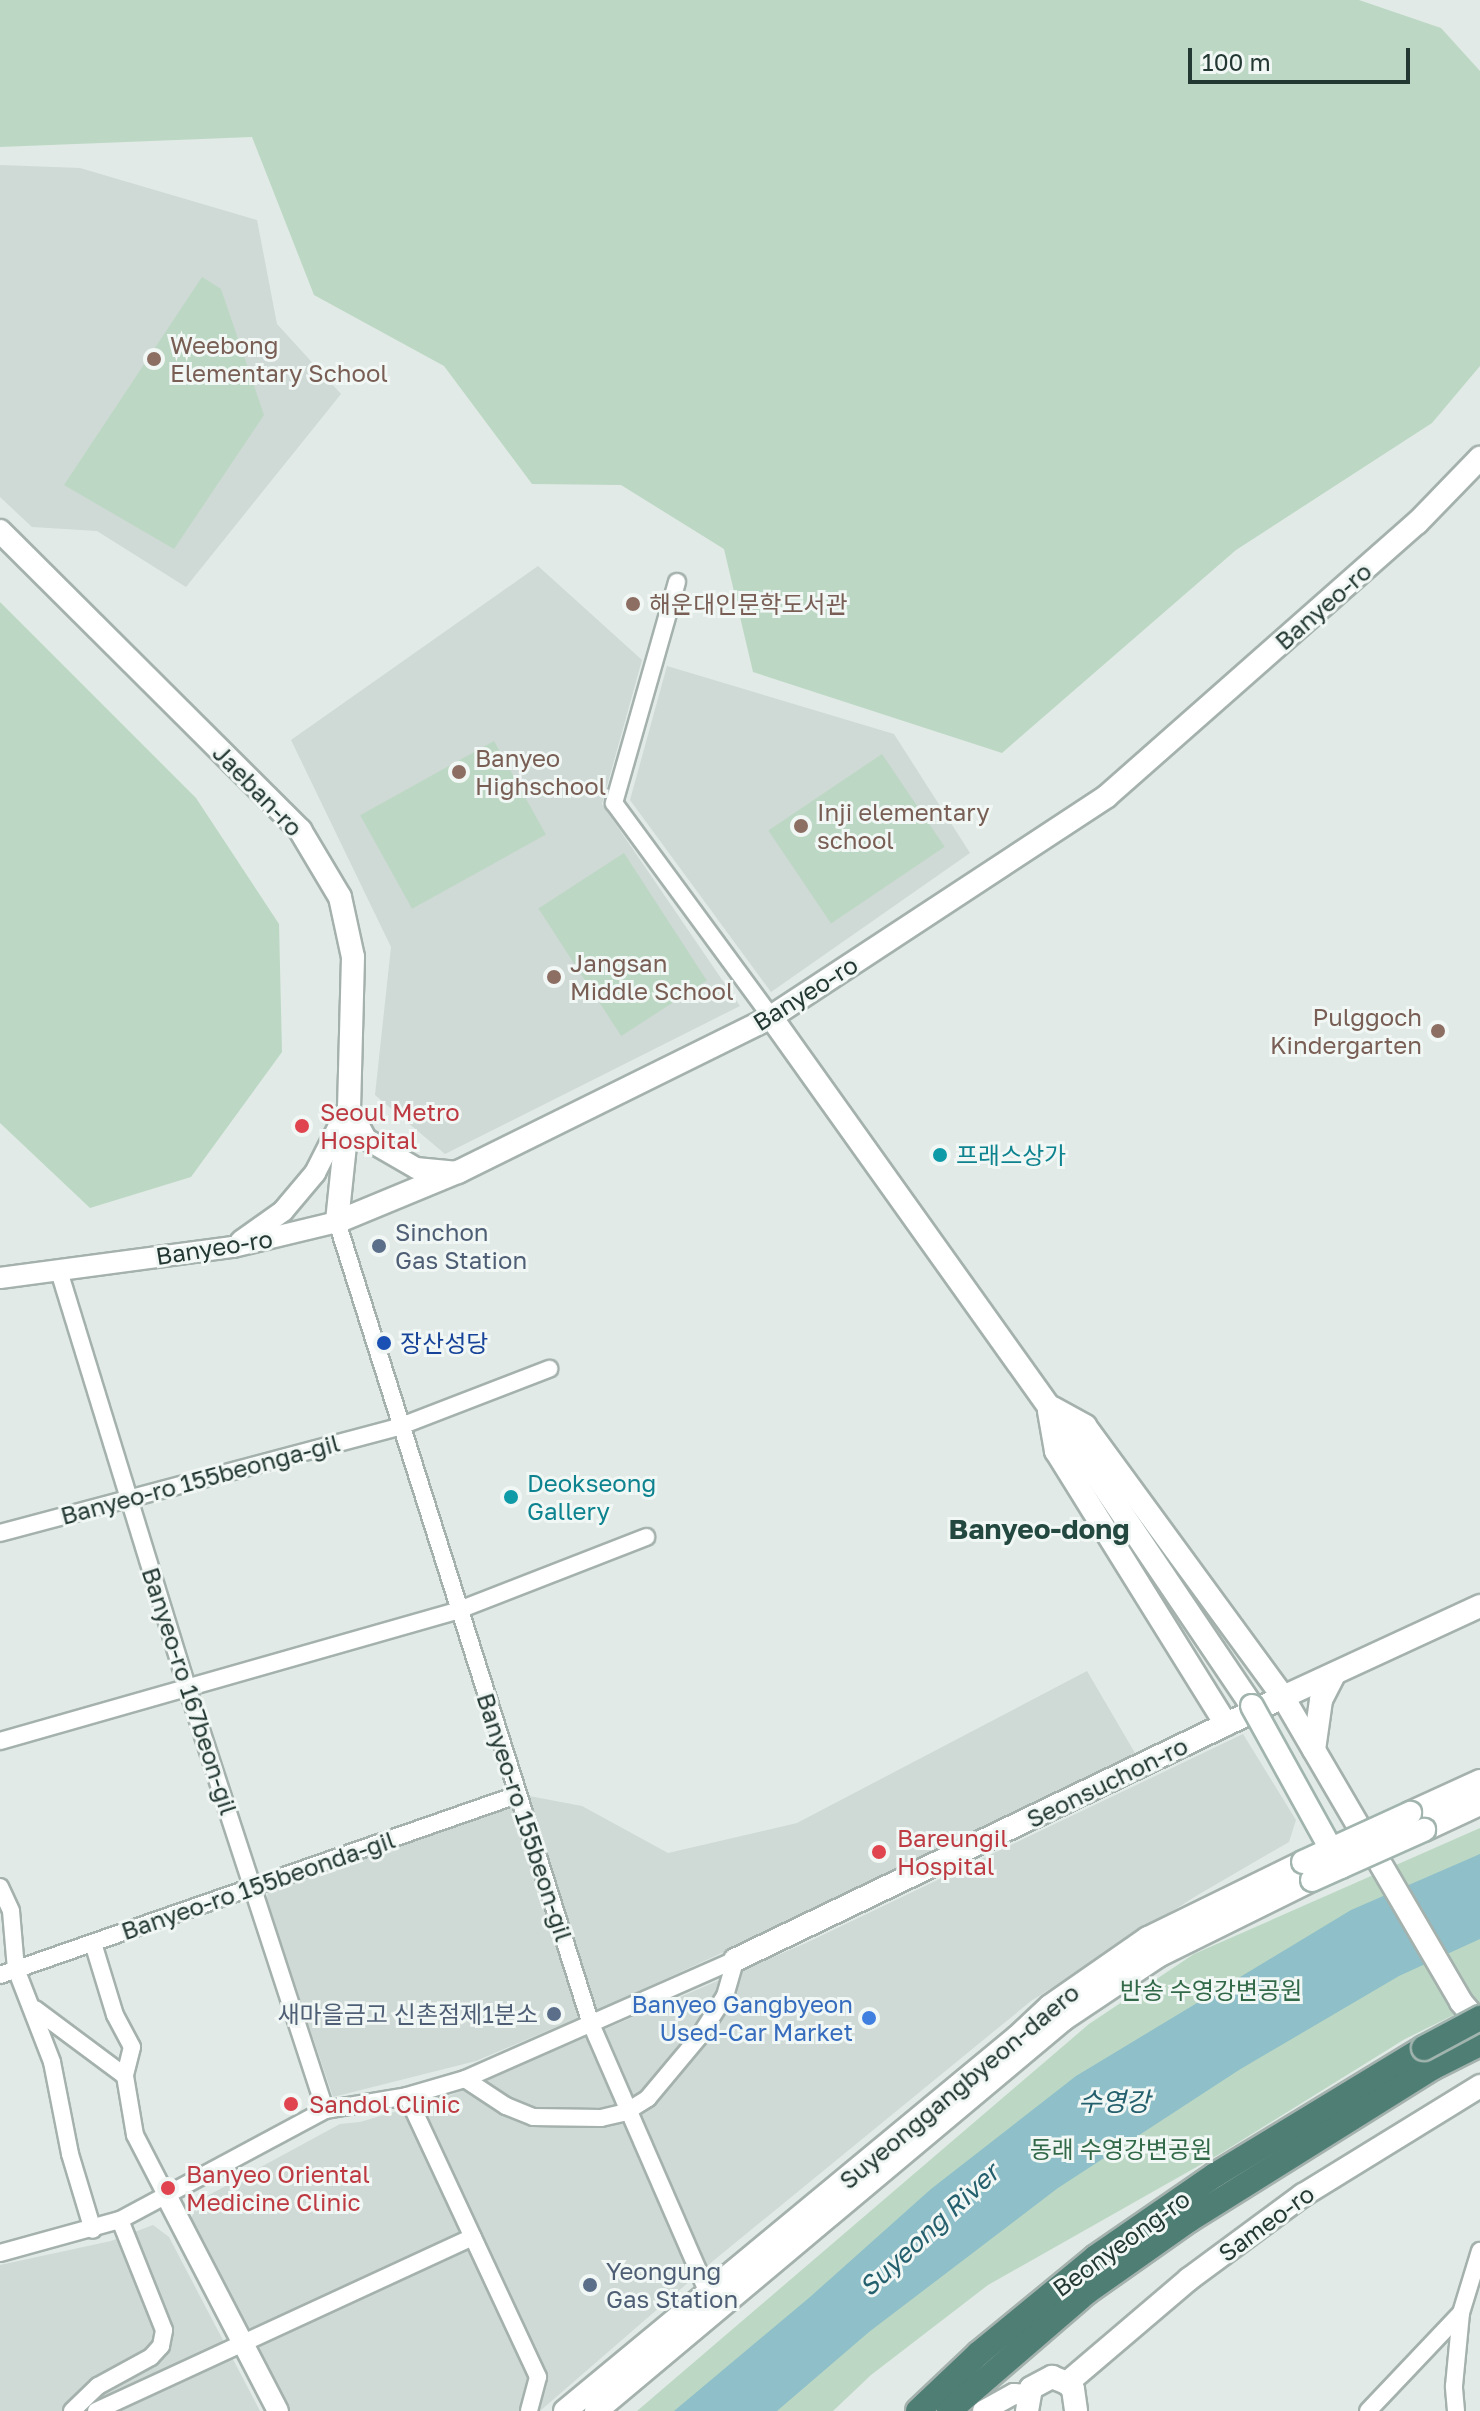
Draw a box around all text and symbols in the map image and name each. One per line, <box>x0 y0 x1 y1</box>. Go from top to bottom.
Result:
scale bar <box>1192 32 1414 82</box>
text: 100 m <box>1202 47 1271 76</box>
place label: Weebong Elementary School <box>170 331 388 387</box>
marker: Weebong Elementary School <box>145 350 163 368</box>
street label: Banyeo-ro <box>1269 556 1377 656</box>
place label: 해운대인문학도서관 <box>649 590 848 618</box>
marker: 해운대인문학도서관 <box>624 595 642 613</box>
street label: Jaeban-ro <box>207 738 309 842</box>
place label: Banyeo Highschool <box>475 744 606 800</box>
marker: Banyeo Highschool <box>450 763 468 781</box>
place label: Inji elementary school <box>817 798 990 854</box>
marker: Inji elementary school <box>792 817 810 835</box>
place label: Jangsan Middle School <box>570 949 734 1005</box>
street label: Banyeo-ro <box>747 950 863 1036</box>
marker: Jangsan Middle School <box>545 968 563 986</box>
place label: Pulggoch Kindergarten <box>1270 1003 1422 1059</box>
marker: Pulggoch Kindergarten <box>1429 1022 1447 1040</box>
place label: Seoul Metro Hospital <box>320 1098 460 1154</box>
marker: Seoul Metro Hospital <box>291 1115 313 1137</box>
place label: 프래스상가 <box>956 1141 1066 1169</box>
marker: 프래스상가 <box>931 1146 949 1164</box>
place label: Sinchon Gas Station <box>395 1218 527 1274</box>
street label: Banyeo-ro <box>154 1224 274 1270</box>
marker: Sinchon Gas Station <box>370 1237 388 1255</box>
place label: 장산성당 <box>400 1329 488 1357</box>
marker: 장산성당 <box>375 1334 393 1352</box>
street label: Banyeo-ro 155beonga-gil <box>57 1428 343 1530</box>
place label: Deokseong Gallery <box>527 1469 656 1525</box>
marker: Deokseong Gallery <box>502 1488 520 1506</box>
district label: Banyeo-dong <box>949 1512 1129 1546</box>
street label: Banyeo-ro 167beon-gil <box>136 1564 244 1818</box>
street label: Banyeo-ro 155beon-gil <box>471 1689 579 1945</box>
street label: Seonsuchon-ro <box>1022 1731 1192 1833</box>
place label: Bareungil Hospital <box>897 1824 1008 1880</box>
street label: Banyeo-ro 155beonda-gil <box>117 1825 399 1945</box>
marker: Bareungil Hospital <box>868 1841 890 1863</box>
park label: 반송 수영강변공원 <box>1120 1976 1302 2004</box>
street label: Suyeonggangbyeon-daero <box>833 1977 1085 2195</box>
place label: Banyeo Gangbyeon Used-Car Market <box>631 1990 853 2046</box>
place label: 새마을금고 신촌점제1분소 <box>277 2000 538 2028</box>
marker: 새마을금고 신촌점제1분소 <box>545 2005 563 2023</box>
marker: Banyeo Gangbyeon Used-Car Market <box>860 2009 878 2027</box>
water label: 수영강 <box>1078 2086 1150 2118</box>
place label: Sandol Clinic <box>309 2090 460 2118</box>
marker: Sandol Clinic <box>280 2093 302 2115</box>
park label: 동래 수영강변공원 <box>1030 2135 1212 2163</box>
water label: Suyeong River <box>853 2157 1005 2303</box>
place label: Banyeo Oriental Medicine Clinic <box>186 2160 370 2216</box>
marker: Banyeo Oriental Medicine Clinic <box>157 2177 179 2199</box>
street label: Sameo-ro <box>1213 2179 1319 2267</box>
street label: Beonyeong-ro <box>1047 2184 1195 2302</box>
place label: Yeongung Gas Station <box>606 2257 738 2313</box>
marker: Yeongung Gas Station <box>581 2276 599 2294</box>

